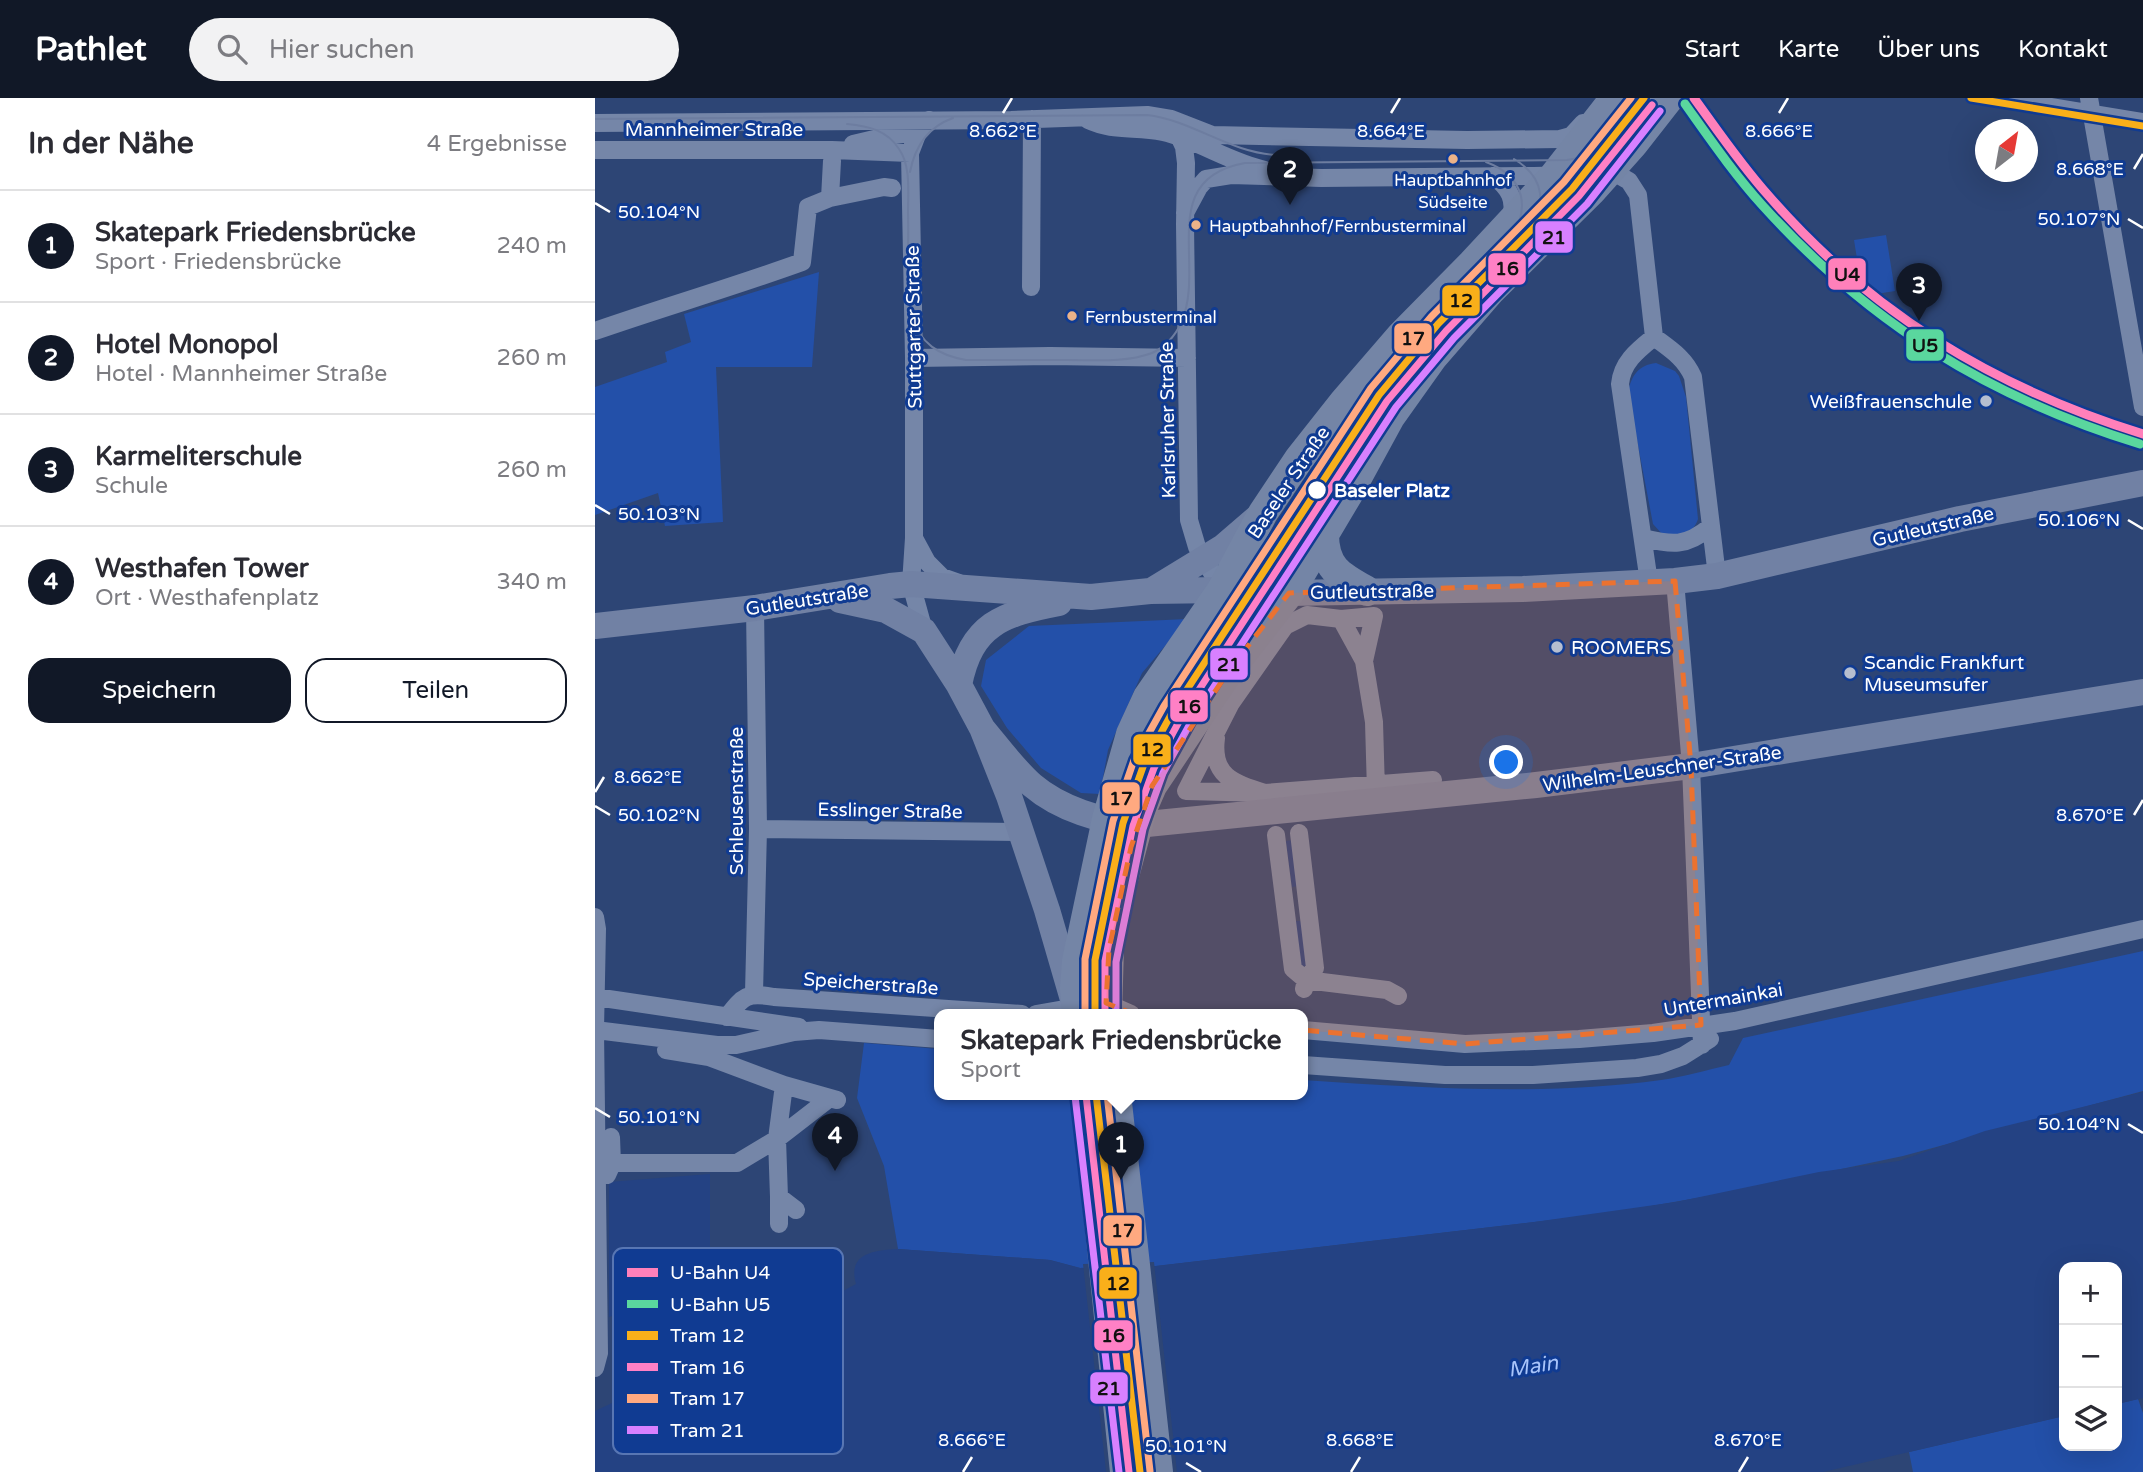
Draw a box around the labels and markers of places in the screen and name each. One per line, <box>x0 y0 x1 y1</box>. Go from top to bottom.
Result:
pin: 2 <box>1267 147 1313 205</box>
marker: Hauptbahnhof Südseite <box>1446 152 1460 166</box>
place label: Hauptbahnhof Südseite <box>1394 170 1512 213</box>
place label: Hauptbahnhof/Fernbusterminal <box>1209 216 1466 237</box>
marker: Hauptbahnhof/Fernbusterminal <box>1189 218 1203 232</box>
pin: 3 <box>1896 263 1942 321</box>
place label: Fernbusterminal <box>1085 307 1217 328</box>
marker: Fernbusterminal <box>1065 309 1079 323</box>
place label: Weißfrauenschule <box>1810 391 1972 413</box>
marker: Weißfrauenschule <box>1978 393 1994 409</box>
marker: Baseler Platz <box>1306 479 1328 501</box>
place label: Baseler Platz <box>1334 480 1451 502</box>
place label: ROOMERS <box>1571 637 1671 659</box>
marker: ROOMERS <box>1549 639 1565 655</box>
place label: Scandic Frankfurt Museumsufer <box>1864 652 2024 696</box>
marker: Scandic Frankfurt Museumsufer <box>1842 665 1858 681</box>
pin: 4 <box>812 1113 858 1171</box>
pin: 1 <box>1098 1122 1144 1180</box>

